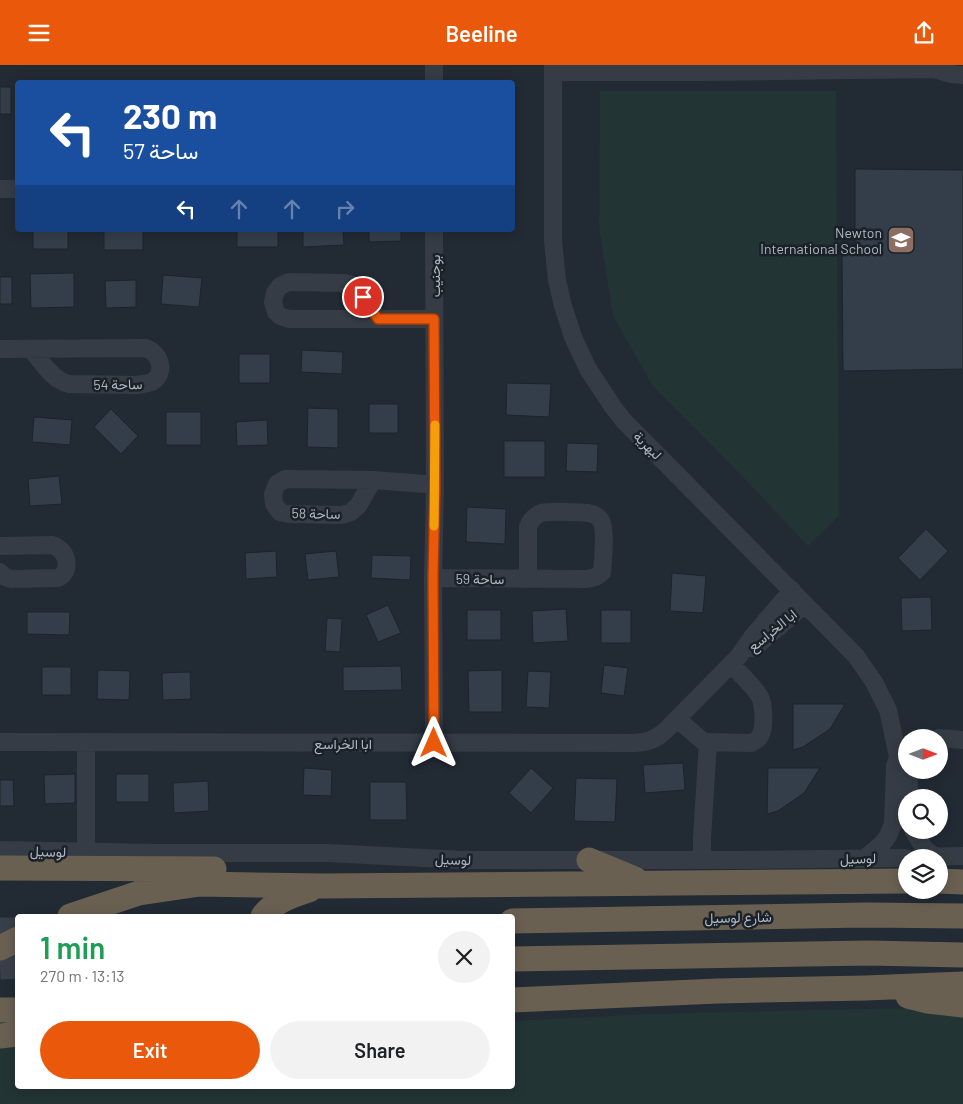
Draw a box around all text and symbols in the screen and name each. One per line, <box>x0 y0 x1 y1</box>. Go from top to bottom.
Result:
icon: menu <box>25 19 53 47</box>
icon: share <box>910 19 938 47</box>
text: Beeline <box>445 20 518 46</box>
text: 230 m <box>123 94 217 136</box>
icon: left <box>40 100 105 165</box>
text: ساحة 57 <box>123 137 198 163</box>
icon: left <box>172 195 200 223</box>
icon: ahead <box>225 195 253 223</box>
icon: ahead <box>278 195 306 223</box>
icon: right <box>331 195 359 223</box>
place label: Newton International School <box>760 224 882 257</box>
school or university icon: Newton International School <box>886 225 916 255</box>
street label: بوجنيب <box>426 255 444 297</box>
pin <box>342 276 384 318</box>
icon: arrive <box>349 283 377 311</box>
street label: ساحة 54 <box>93 375 143 393</box>
street label: لبهرية <box>630 427 666 463</box>
street label: ساحة 58 <box>292 504 340 522</box>
street label: ساحة 59 <box>456 570 504 587</box>
street label: ابا الخراسع <box>744 605 802 657</box>
position arrow <box>407 716 459 768</box>
north arrow <box>898 729 948 779</box>
map controls <box>898 729 948 899</box>
street label: ابا الخراسع <box>314 735 372 755</box>
button: search <box>898 789 948 839</box>
street label: لوسيل <box>30 842 66 861</box>
street label: لوسيل <box>840 849 876 868</box>
button: layers <box>898 849 948 899</box>
street label: لوسيل <box>435 850 471 869</box>
street label: شارع لوسيل <box>704 908 772 929</box>
text: 1 min <box>40 929 105 965</box>
button: close <box>438 931 490 983</box>
text: 270 m · 13:13 <box>40 966 124 985</box>
button: Exit <box>40 1021 260 1079</box>
button: Share <box>270 1021 490 1079</box>

